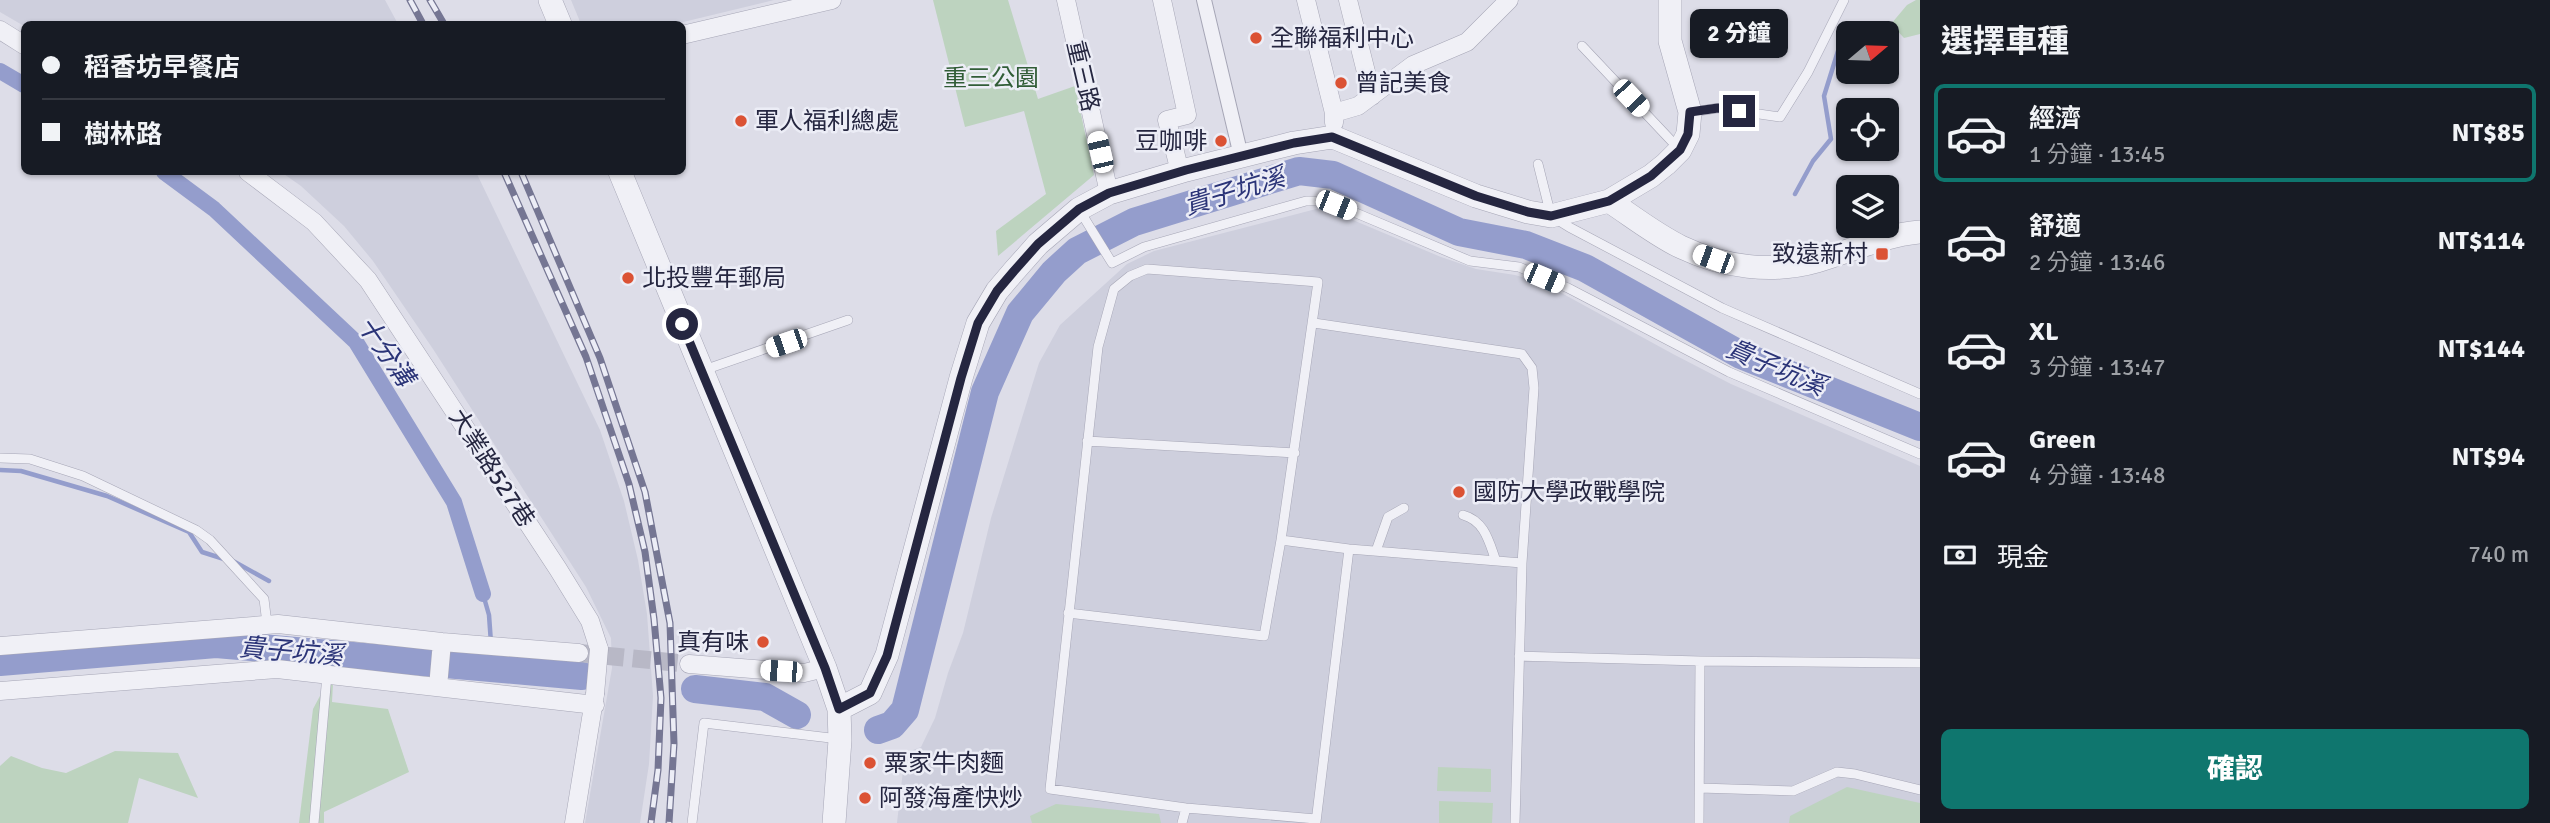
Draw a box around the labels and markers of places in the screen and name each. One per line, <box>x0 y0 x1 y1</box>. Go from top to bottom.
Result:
place label: 全聯福利中心 <box>1270 23 1414 53</box>
marker: 全聯福利中心 <box>1248 30 1264 46</box>
place label: 曾記美食 <box>1355 68 1451 98</box>
marker: 曾記美食 <box>1333 75 1349 91</box>
place label: 軍人福利總處 <box>755 106 899 136</box>
marker: 軍人福利總處 <box>733 113 749 129</box>
place label: 豆咖啡 <box>1135 126 1207 156</box>
marker: 豆咖啡 <box>1213 133 1229 149</box>
place label: 致遠新村 <box>1772 239 1868 269</box>
marker: 致遠新村 <box>1874 246 1890 262</box>
place label: 北投豐年郵局 <box>642 263 786 293</box>
marker: 北投豐年郵局 <box>620 270 636 286</box>
place label: 國防大學政戰學院 <box>1473 477 1665 507</box>
marker: 國防大學政戰學院 <box>1451 484 1467 500</box>
place label: 真有味 <box>677 627 749 657</box>
marker: 真有味 <box>755 634 771 650</box>
place label: 粟家牛肉麵 <box>884 748 1004 778</box>
marker: 粟家牛肉麵 <box>862 755 878 771</box>
place label: 阿發海產快炒 <box>879 783 1023 813</box>
marker: 阿發海產快炒 <box>857 790 873 806</box>

